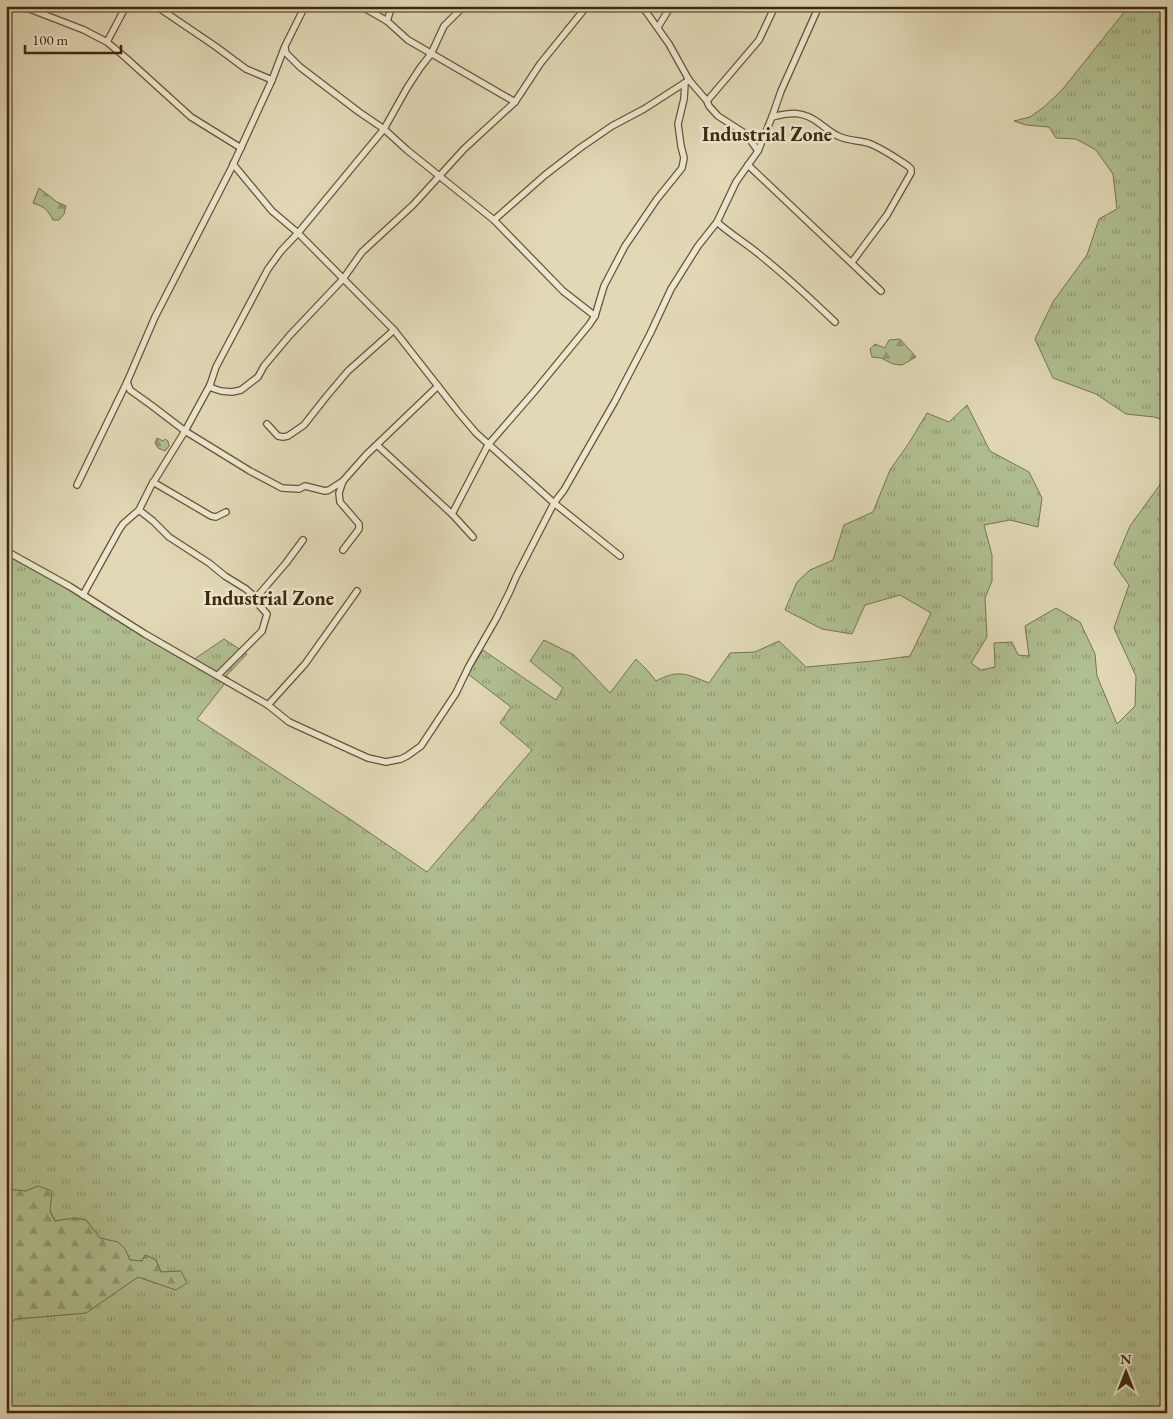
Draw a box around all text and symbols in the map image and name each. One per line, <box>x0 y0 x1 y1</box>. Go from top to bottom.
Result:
scale bar <box>25 22 121 54</box>
text: 100 m <box>32 30 69 49</box>
district label: Industrial Zone <box>702 121 832 147</box>
district label: Industrial Zone <box>204 585 334 611</box>
north arrow <box>1100 1346 1150 1396</box>
text: N <box>1120 1350 1132 1368</box>

